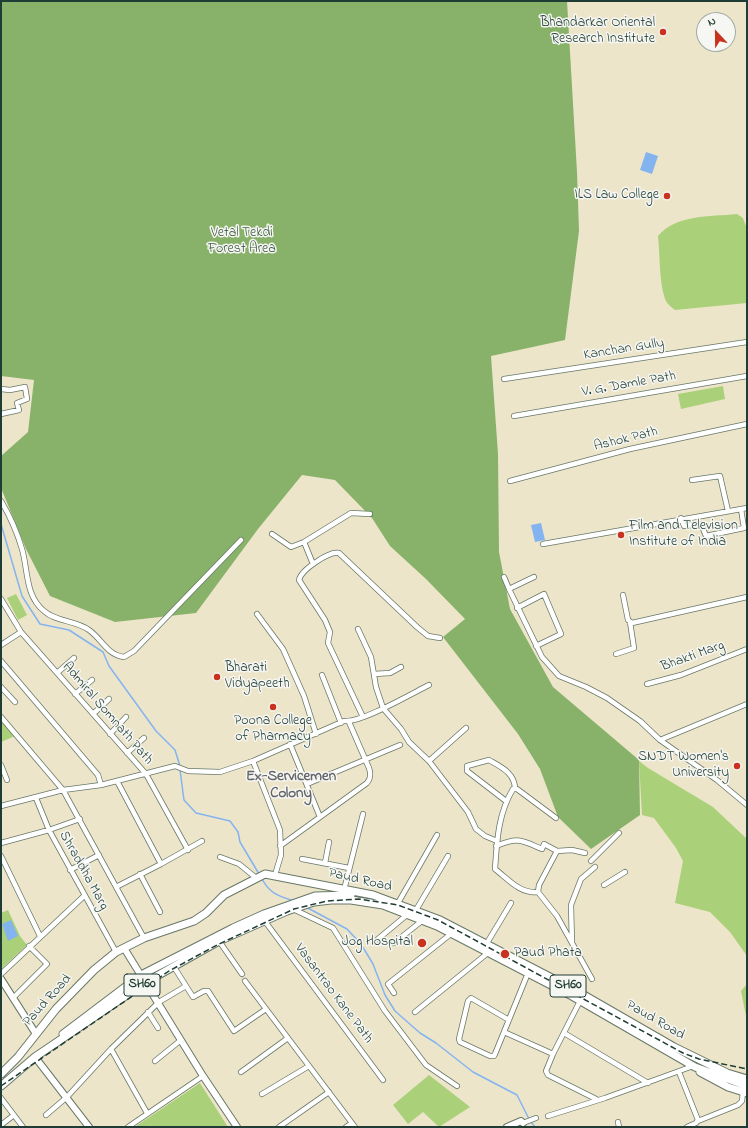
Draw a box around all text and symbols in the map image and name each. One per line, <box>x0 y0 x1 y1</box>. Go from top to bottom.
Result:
north arrow <box>696 12 736 52</box>
text: N <box>705 13 718 31</box>
place label: Bhandarkar Oriental Research Institute <box>540 16 655 48</box>
marker: Bhandarkar Oriental Research Institute <box>658 27 668 37</box>
place label: ILS Law College <box>575 188 659 204</box>
marker: ILS Law College <box>662 191 672 201</box>
park label: Vetal Tekdi Forest Area <box>208 226 276 258</box>
street label: Kanchan Gully <box>583 335 665 365</box>
street label: V. G. Damle Path <box>581 368 677 402</box>
street label: Ashok Path <box>592 424 660 456</box>
place label: Film and Television Institute of India <box>629 519 738 552</box>
marker: Film and Television Institute of India <box>616 530 626 540</box>
street label: Bhakti Marg <box>659 638 727 676</box>
street label: Admiral Somnath Path <box>58 659 156 769</box>
place label: Bharati Vidyapeeth <box>225 661 290 694</box>
marker: Bharati Vidyapeeth <box>212 672 222 682</box>
marker: Poona College of Pharmacy <box>268 702 278 712</box>
place label: Poona College of Pharmacy <box>234 714 312 746</box>
place label: SNDT Women's University <box>638 750 729 782</box>
marker: SNDT Women's University <box>732 761 742 771</box>
district label: Ex-Servicemen Colony <box>246 769 336 804</box>
street label: Shraddha Marg <box>54 829 112 913</box>
street label: Paud Road <box>327 866 393 896</box>
place label: Jog Hospital <box>342 935 413 951</box>
marker: Jog Hospital <box>416 937 428 949</box>
street label: Vasantrao Kane Path <box>290 941 376 1047</box>
place label: Paud Phata <box>514 946 582 962</box>
marker: Paud Phata <box>499 948 511 960</box>
street label: Paud Road <box>20 971 76 1031</box>
road number: SH60 <box>124 974 160 996</box>
road number: SH60 <box>550 975 586 997</box>
street label: Paud Road <box>623 998 687 1044</box>

